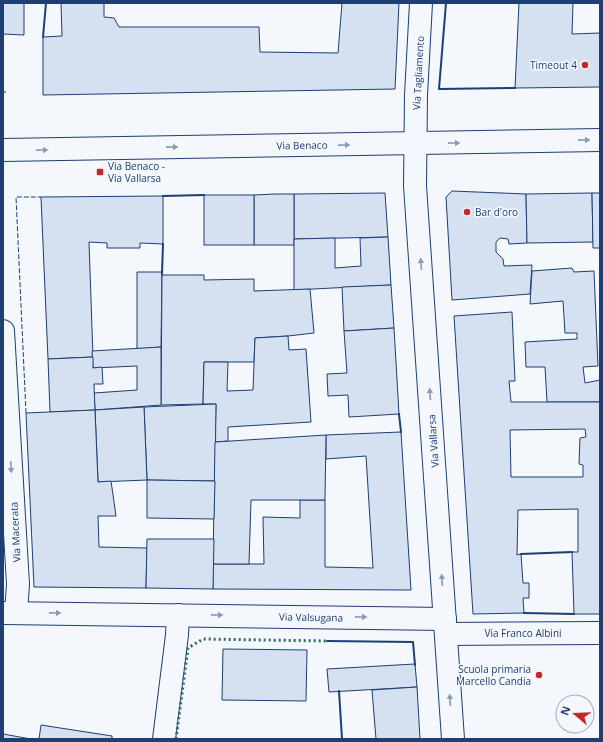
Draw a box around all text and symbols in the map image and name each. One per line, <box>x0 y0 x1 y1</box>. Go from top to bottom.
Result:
street label: Via Tagliamento <box>409 36 427 110</box>
place label: Timeout 4 <box>530 58 577 72</box>
marker: Timeout 4 <box>580 60 590 70</box>
one-way arrow <box>578 137 591 143</box>
street label: Via Benaco <box>276 138 328 152</box>
one-way arrow <box>448 140 461 146</box>
one-way arrow <box>338 142 351 148</box>
one-way arrow <box>166 144 178 151</box>
one-way arrow <box>36 146 48 153</box>
place label: Via Benaco - Via Vallarsa <box>108 159 165 185</box>
marker: Via Benaco - Via Vallarsa <box>95 167 105 177</box>
place label: Bar d'oro <box>475 205 518 219</box>
marker: Bar d'oro <box>462 207 472 217</box>
one-way arrow <box>417 258 424 270</box>
one-way arrow <box>426 388 433 400</box>
street label: Via Vallarsa <box>424 414 442 468</box>
one-way arrow <box>7 461 14 473</box>
street label: Via Macerata <box>6 501 24 563</box>
one-way arrow <box>439 574 446 586</box>
street label: Via Valsugana <box>279 609 343 625</box>
one-way arrow <box>49 610 62 616</box>
one-way arrow <box>211 612 224 618</box>
one-way arrow <box>355 614 368 620</box>
street label: Via Franco Albini <box>484 626 562 640</box>
place label: Scuola primaria Marcello Candia <box>456 662 531 688</box>
marker: Scuola primaria Marcello Candia <box>534 670 544 680</box>
one-way arrow <box>447 694 454 706</box>
north arrow <box>555 694 595 734</box>
text: N <box>557 704 574 717</box>

